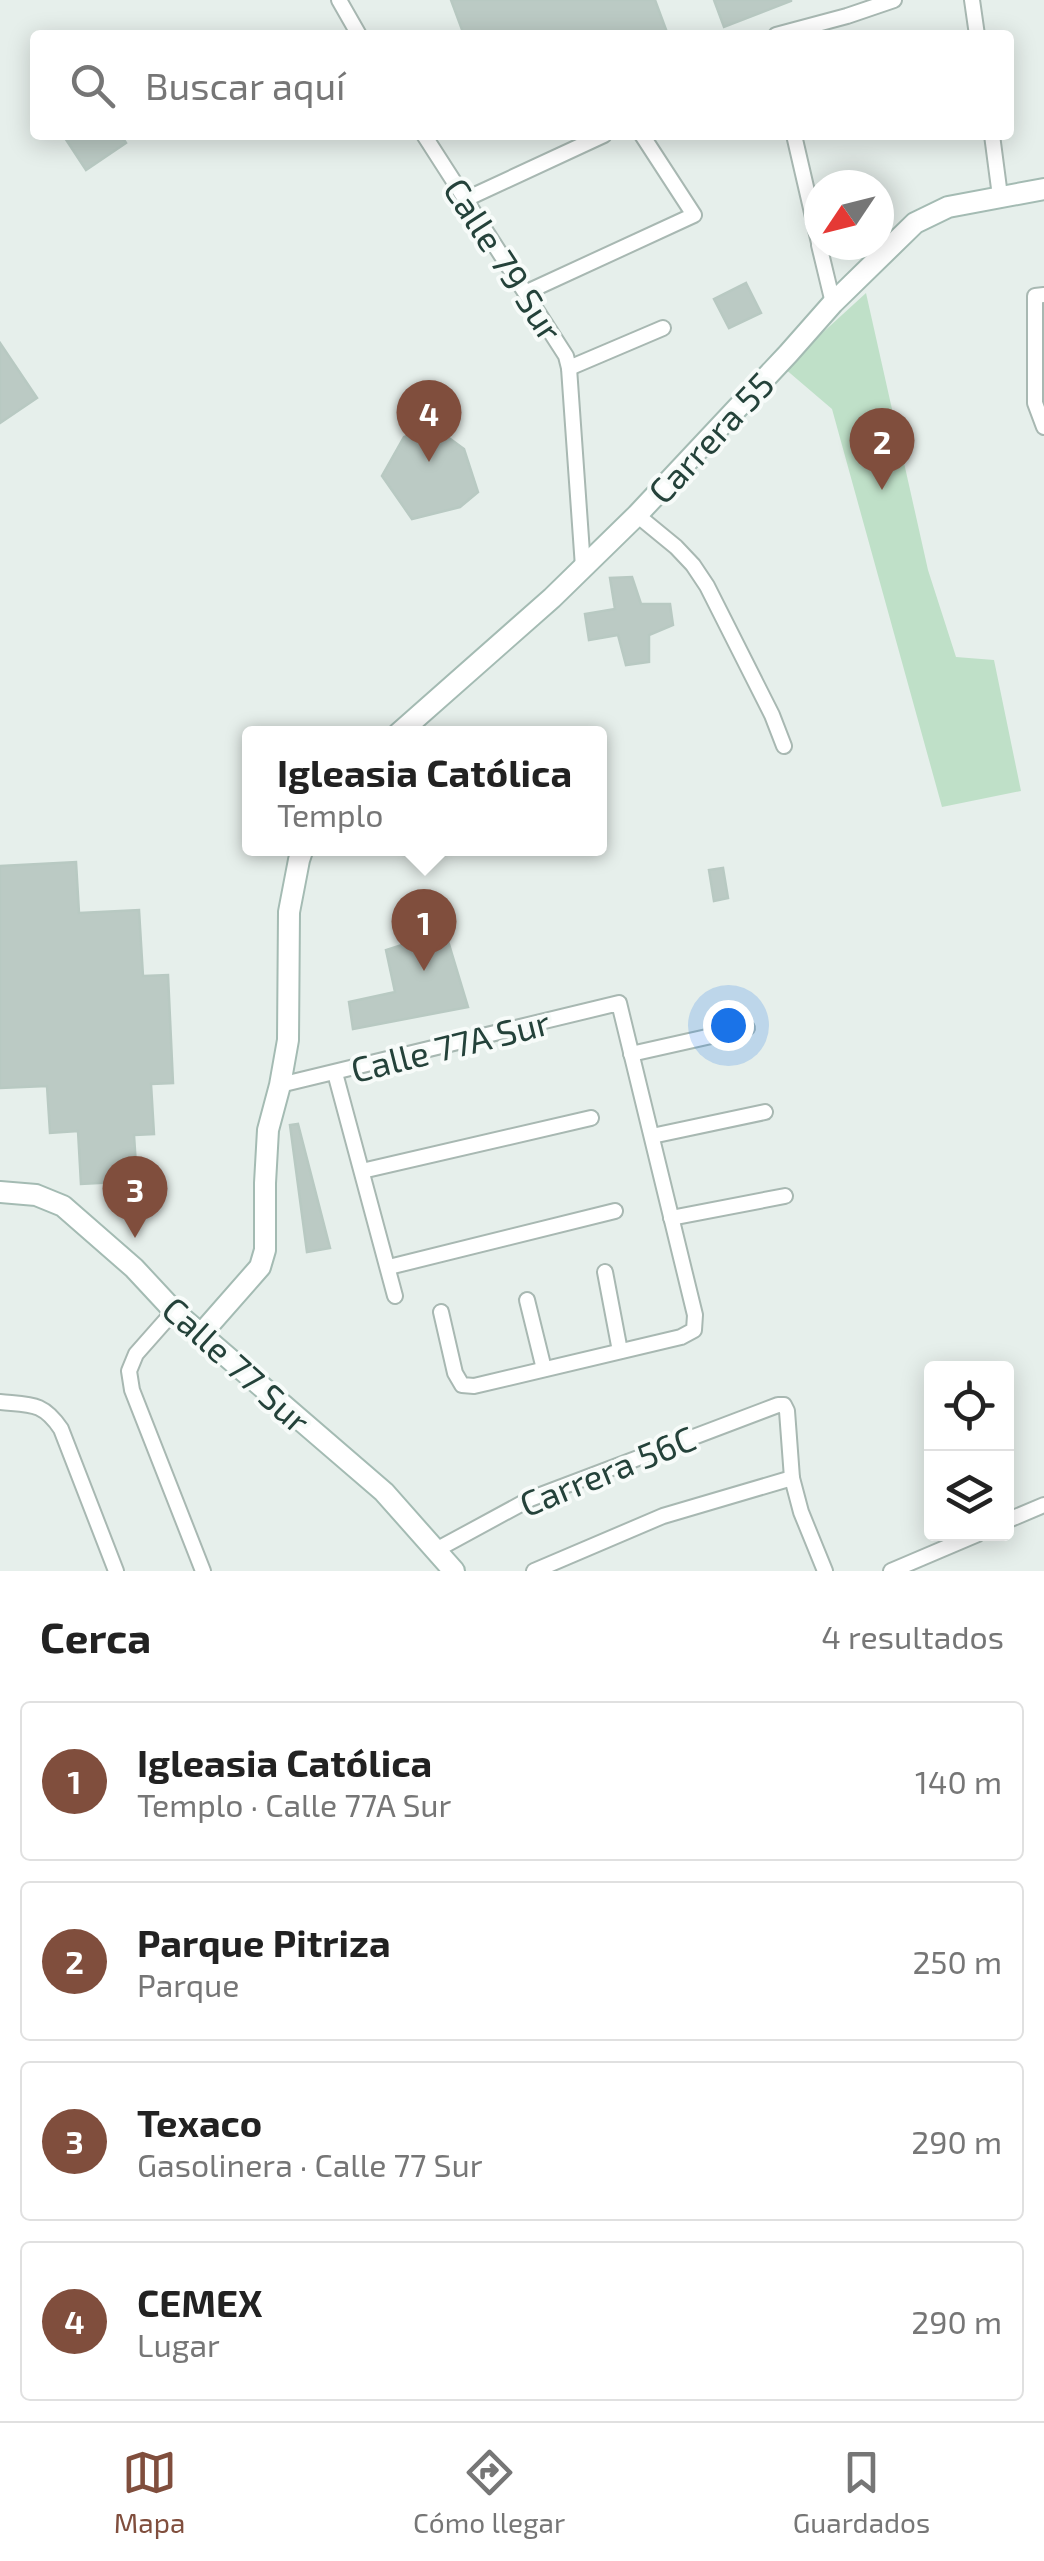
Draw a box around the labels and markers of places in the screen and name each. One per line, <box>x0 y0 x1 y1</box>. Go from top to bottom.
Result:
pin: 4 <box>396 380 462 462</box>
pin: 2 <box>850 408 914 490</box>
pin: 1 <box>392 888 456 971</box>
pin: 3 <box>102 1156 168 1238</box>

